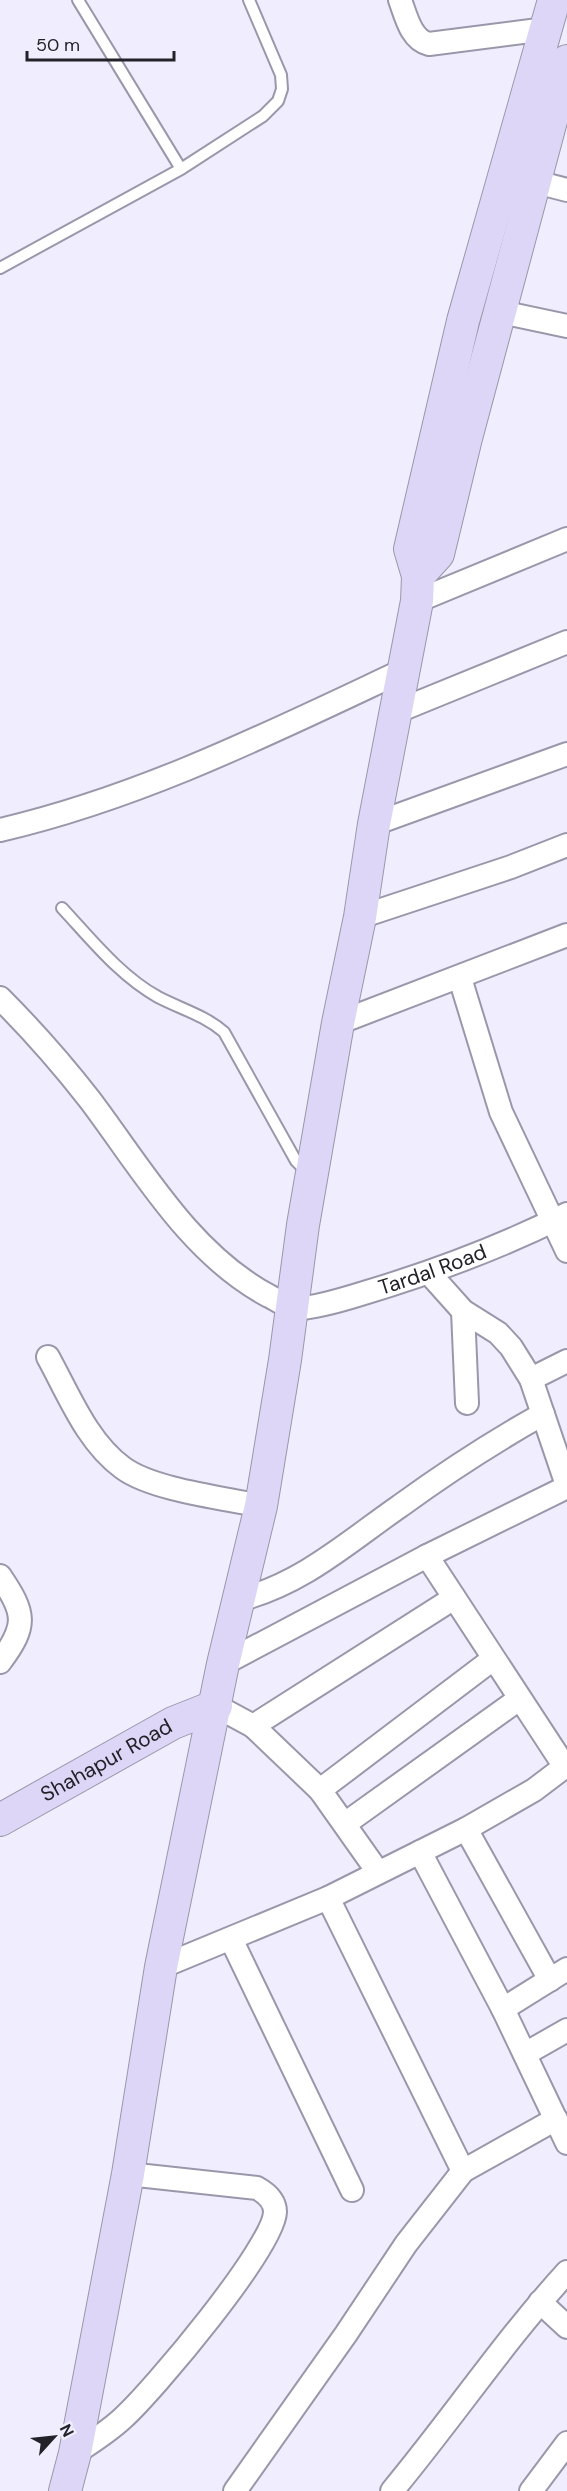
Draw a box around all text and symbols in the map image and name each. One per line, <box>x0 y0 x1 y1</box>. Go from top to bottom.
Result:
scale bar <box>27 24 174 62</box>
text: 50 m <box>36 33 80 57</box>
street label: Tardal Road <box>375 1238 491 1302</box>
street label: Shahapur Road <box>36 1712 177 1808</box>
north arrow <box>24 2407 84 2467</box>
text: N <box>55 2420 79 2440</box>

